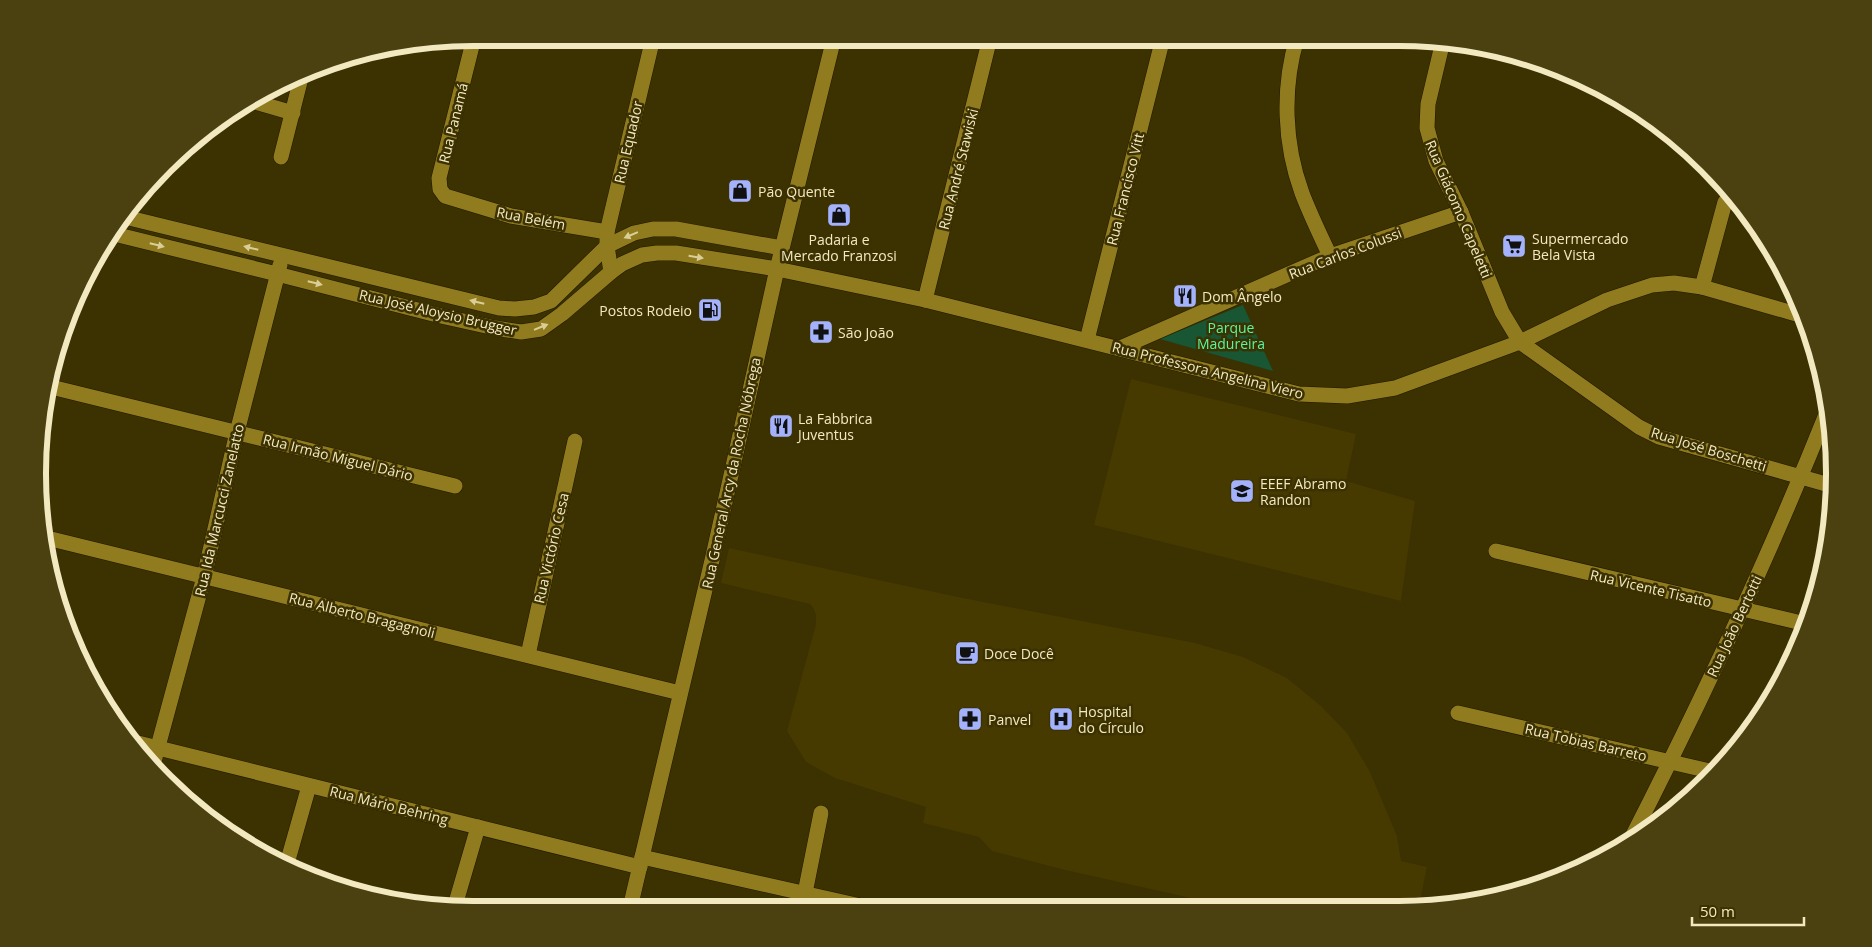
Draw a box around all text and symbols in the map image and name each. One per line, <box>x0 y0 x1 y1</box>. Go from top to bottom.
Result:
street label: Rua Panamá <box>434 81 472 165</box>
street label: Rua Equador <box>609 99 647 185</box>
street label: Rua André Stawiski <box>934 106 982 232</box>
street label: Rua Francisco Vitt <box>1102 131 1148 247</box>
street label: Rua Giácomo Capeletti <box>1421 137 1497 281</box>
shop icon: Pão Quente <box>727 178 753 204</box>
place label: Pão Quente <box>758 182 835 201</box>
street label: Rua Belém <box>495 202 567 234</box>
shop icon: Padaria e Mercado Franzosi <box>826 202 852 228</box>
street label: Rua Carlos Colussi <box>1286 223 1404 283</box>
place label: Supermercado Bela Vista <box>1532 229 1628 264</box>
place label: Padaria e Mercado Franzosi <box>781 230 897 265</box>
one-way arrow <box>624 232 638 240</box>
supermarket icon: Supermercado Bela Vista <box>1501 233 1527 259</box>
one-way arrow <box>150 241 165 249</box>
one-way arrow <box>244 244 259 252</box>
one-way arrow <box>689 253 705 261</box>
one-way arrow <box>308 280 323 288</box>
restaurant icon: Dom Ângelo <box>1172 283 1198 309</box>
street label: Rua José Aloysio Brugger <box>357 285 519 339</box>
place label: Dom Ângelo <box>1202 287 1282 306</box>
fuel station icon: Postos Rodeio <box>697 297 723 323</box>
one-way arrow <box>470 298 485 306</box>
place label: Postos Rodeio <box>599 301 692 320</box>
park label: Parque Madureira <box>1197 318 1265 353</box>
pharmacy icon: São João <box>808 319 834 345</box>
one-way arrow <box>534 323 549 331</box>
place label: São João <box>838 323 894 342</box>
street label: Rua Professora Angelina Viero <box>1110 337 1306 403</box>
street label: Rua General Arcy da Rocha Nóbrega <box>697 356 765 590</box>
place label: La Fabbrica Juventus <box>796 409 873 444</box>
restaurant icon: La Fabbrica Juventus <box>768 413 794 439</box>
street label: Rua Ida Marcucci Zanelatto <box>190 422 248 598</box>
street label: Rua José Boschetti <box>1649 422 1769 476</box>
street label: Rua Irmão Miguel Dário <box>261 429 415 485</box>
place label: EEEF Abramo Randon <box>1260 474 1347 509</box>
school or university icon: EEEF Abramo Randon <box>1229 478 1255 504</box>
street label: Rua Victório Cesa <box>529 491 573 605</box>
street label: Rua Vicente Tisatto <box>1588 565 1714 611</box>
street label: Rua João Bertotti <box>1702 572 1766 680</box>
street label: Rua Alberto Bragagnoli <box>287 588 437 642</box>
cafe icon: Doce Docê <box>954 640 980 666</box>
place label: Doce Docê <box>984 644 1054 663</box>
place label: Hospital do Círculo <box>1078 702 1144 737</box>
pharmacy icon: Panvel <box>957 706 983 732</box>
hospital icon: Hospital do Círculo <box>1048 706 1074 732</box>
place label: Panvel <box>988 710 1031 729</box>
street label: Rua Tobias Barreto <box>1523 719 1649 765</box>
street label: Rua Mário Behring <box>328 781 451 829</box>
scale bar <box>1692 894 1804 926</box>
text: 50 m <box>1700 901 1735 921</box>

